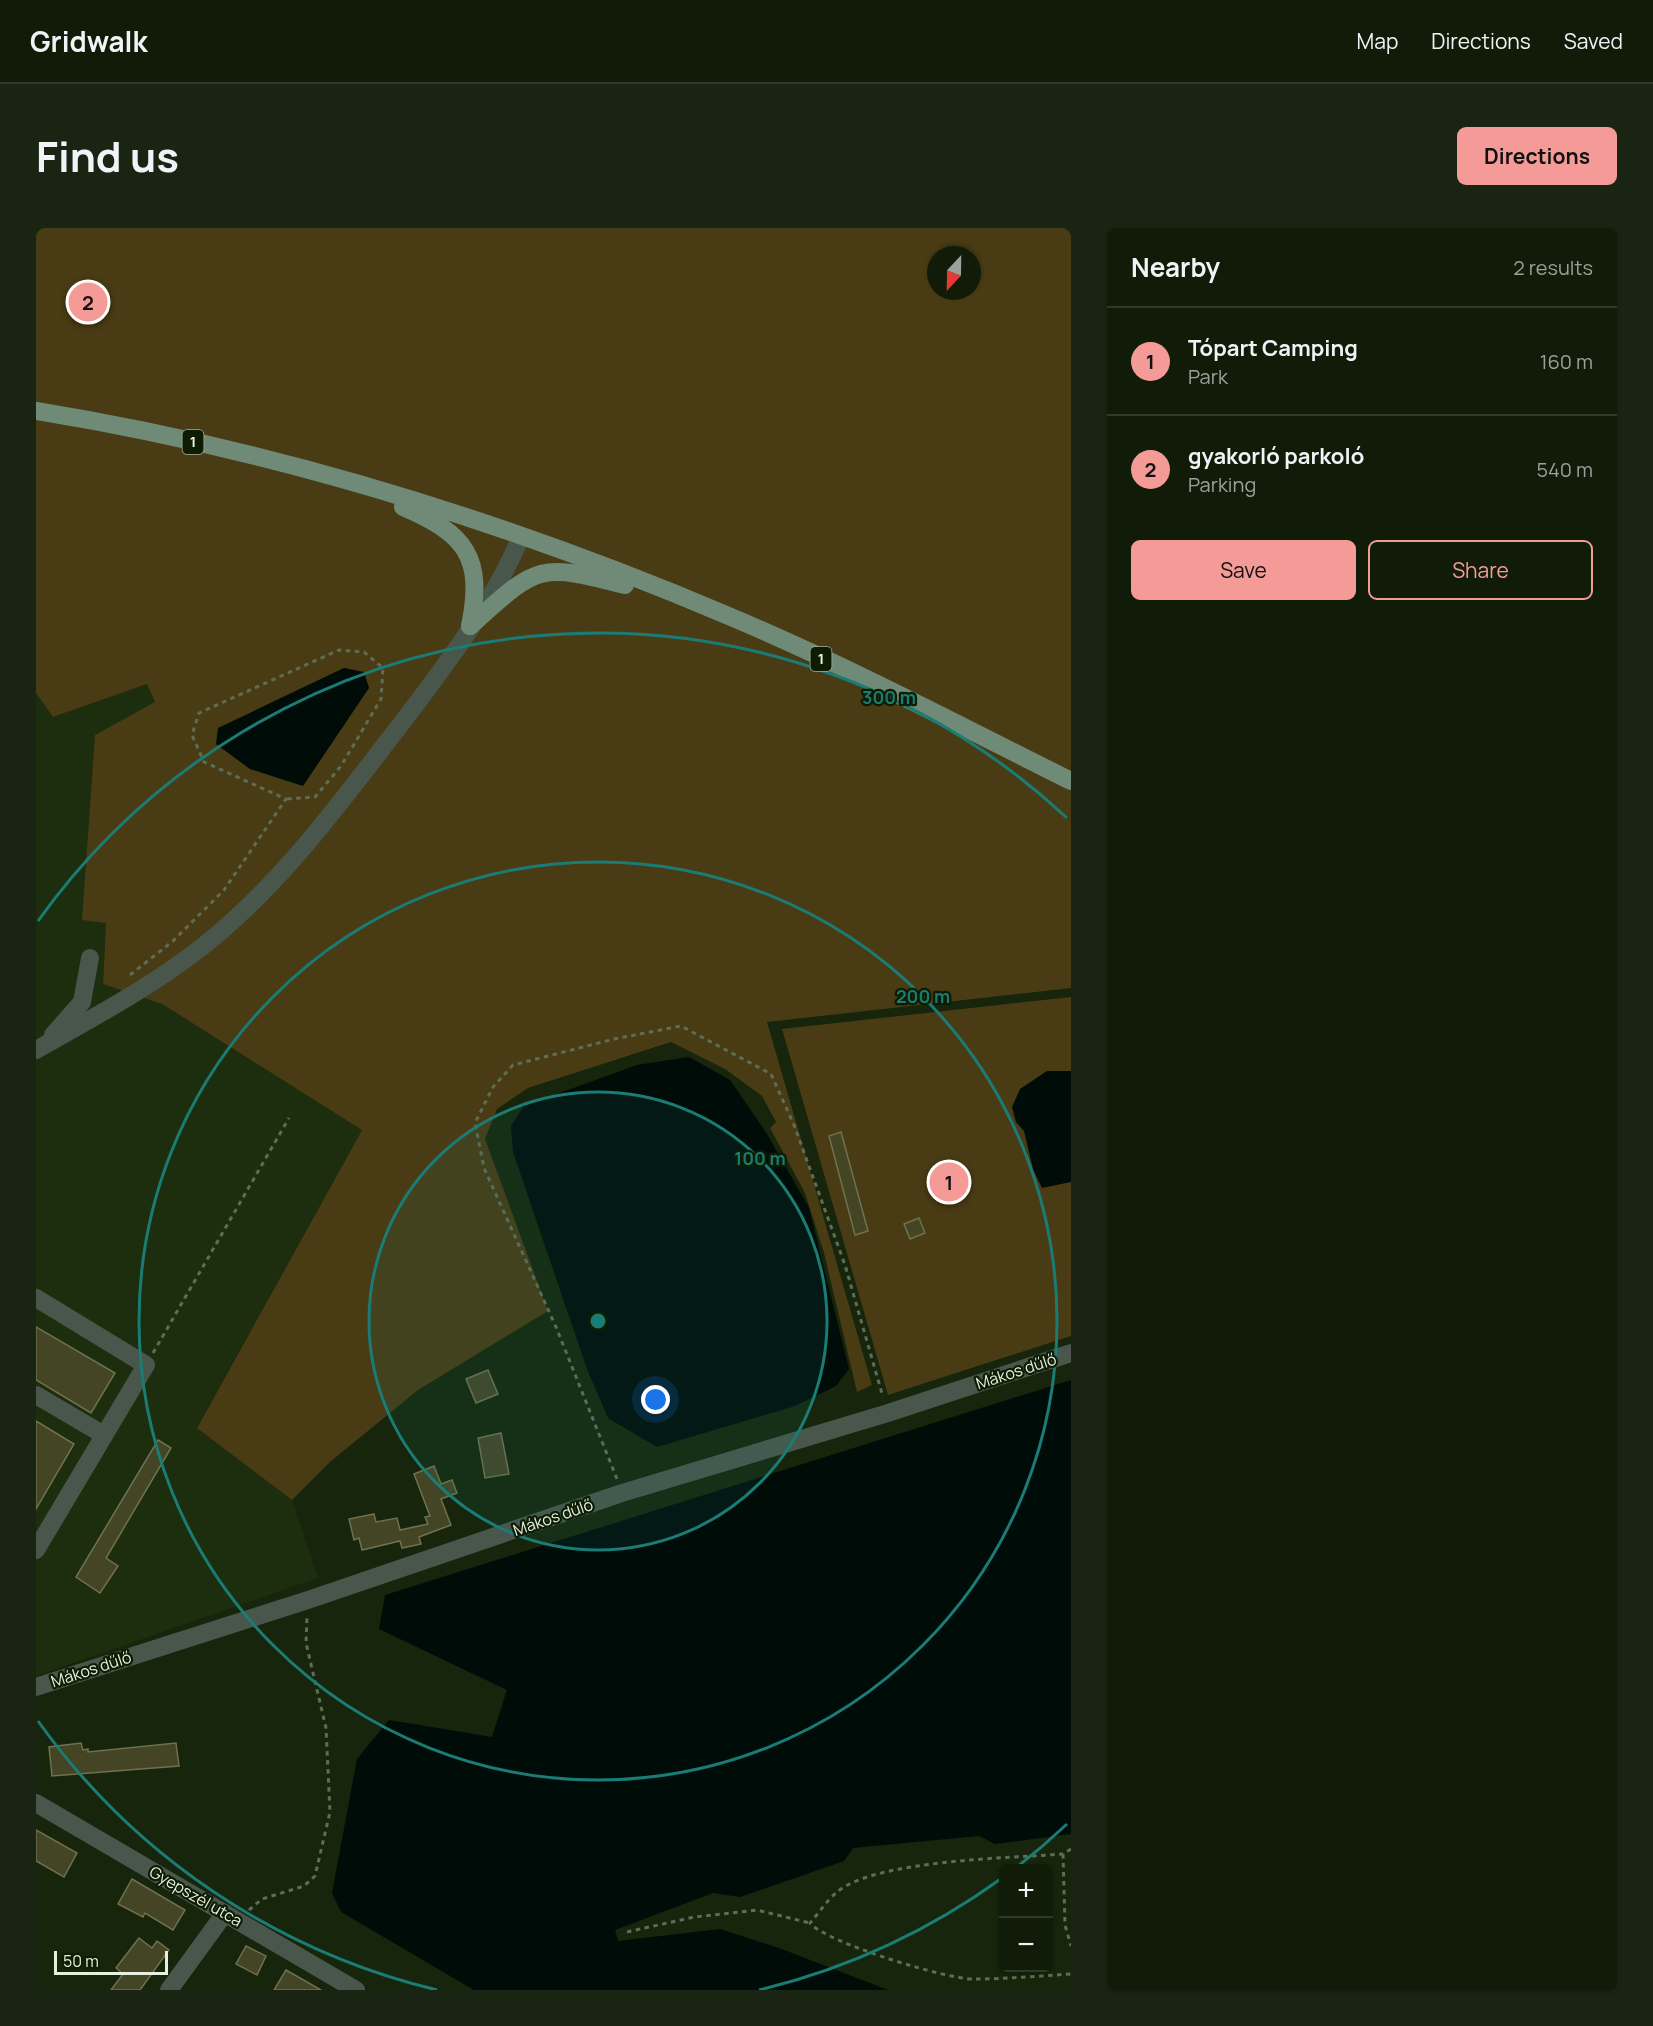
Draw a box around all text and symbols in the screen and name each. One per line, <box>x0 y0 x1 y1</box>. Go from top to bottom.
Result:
text: Gridwalk <box>30 22 147 60</box>
text: Map <box>1357 27 1398 55</box>
text: Directions <box>1431 27 1531 55</box>
text: Saved <box>1564 27 1623 55</box>
text: Find us <box>36 127 179 185</box>
button: Directions <box>1457 127 1617 185</box>
north arrow <box>927 246 981 300</box>
text: Nearby <box>1131 249 1220 285</box>
text: 2 results <box>1513 254 1593 281</box>
pin: 2 <box>68 280 108 325</box>
text: Tópart Camping <box>1188 333 1358 363</box>
text: 1 <box>1146 348 1155 375</box>
text: 160 m <box>1540 348 1593 375</box>
text: Park <box>1188 363 1228 390</box>
road number: 1 <box>182 430 204 454</box>
text: gyakorló parkoló <box>1188 441 1364 471</box>
text: 2 <box>1145 456 1156 483</box>
text: 540 m <box>1537 456 1593 483</box>
text: Parking <box>1188 471 1256 498</box>
button: Save <box>1131 540 1356 600</box>
button: Share <box>1368 540 1593 600</box>
road number: 1 <box>810 647 832 671</box>
text: 300 m <box>862 685 916 709</box>
text: 200 m <box>896 984 950 1008</box>
text: 100 m <box>734 1146 786 1170</box>
pin: 1 <box>930 1160 968 1204</box>
centre of rings <box>588 1311 608 1331</box>
street label: Mákos dűlő <box>973 1348 1059 1394</box>
your location <box>641 1385 670 1414</box>
street label: Mákos dűlő <box>510 1493 596 1541</box>
street label: Mákos dűlő <box>48 1646 134 1692</box>
street label: Gyepszél utca <box>146 1861 246 1931</box>
map controls <box>999 1864 1053 1972</box>
button: + <box>999 1864 1053 1918</box>
button: − <box>999 1918 1053 1972</box>
scale bar <box>54 1948 168 1976</box>
text: 50 m <box>63 1950 99 1972</box>

